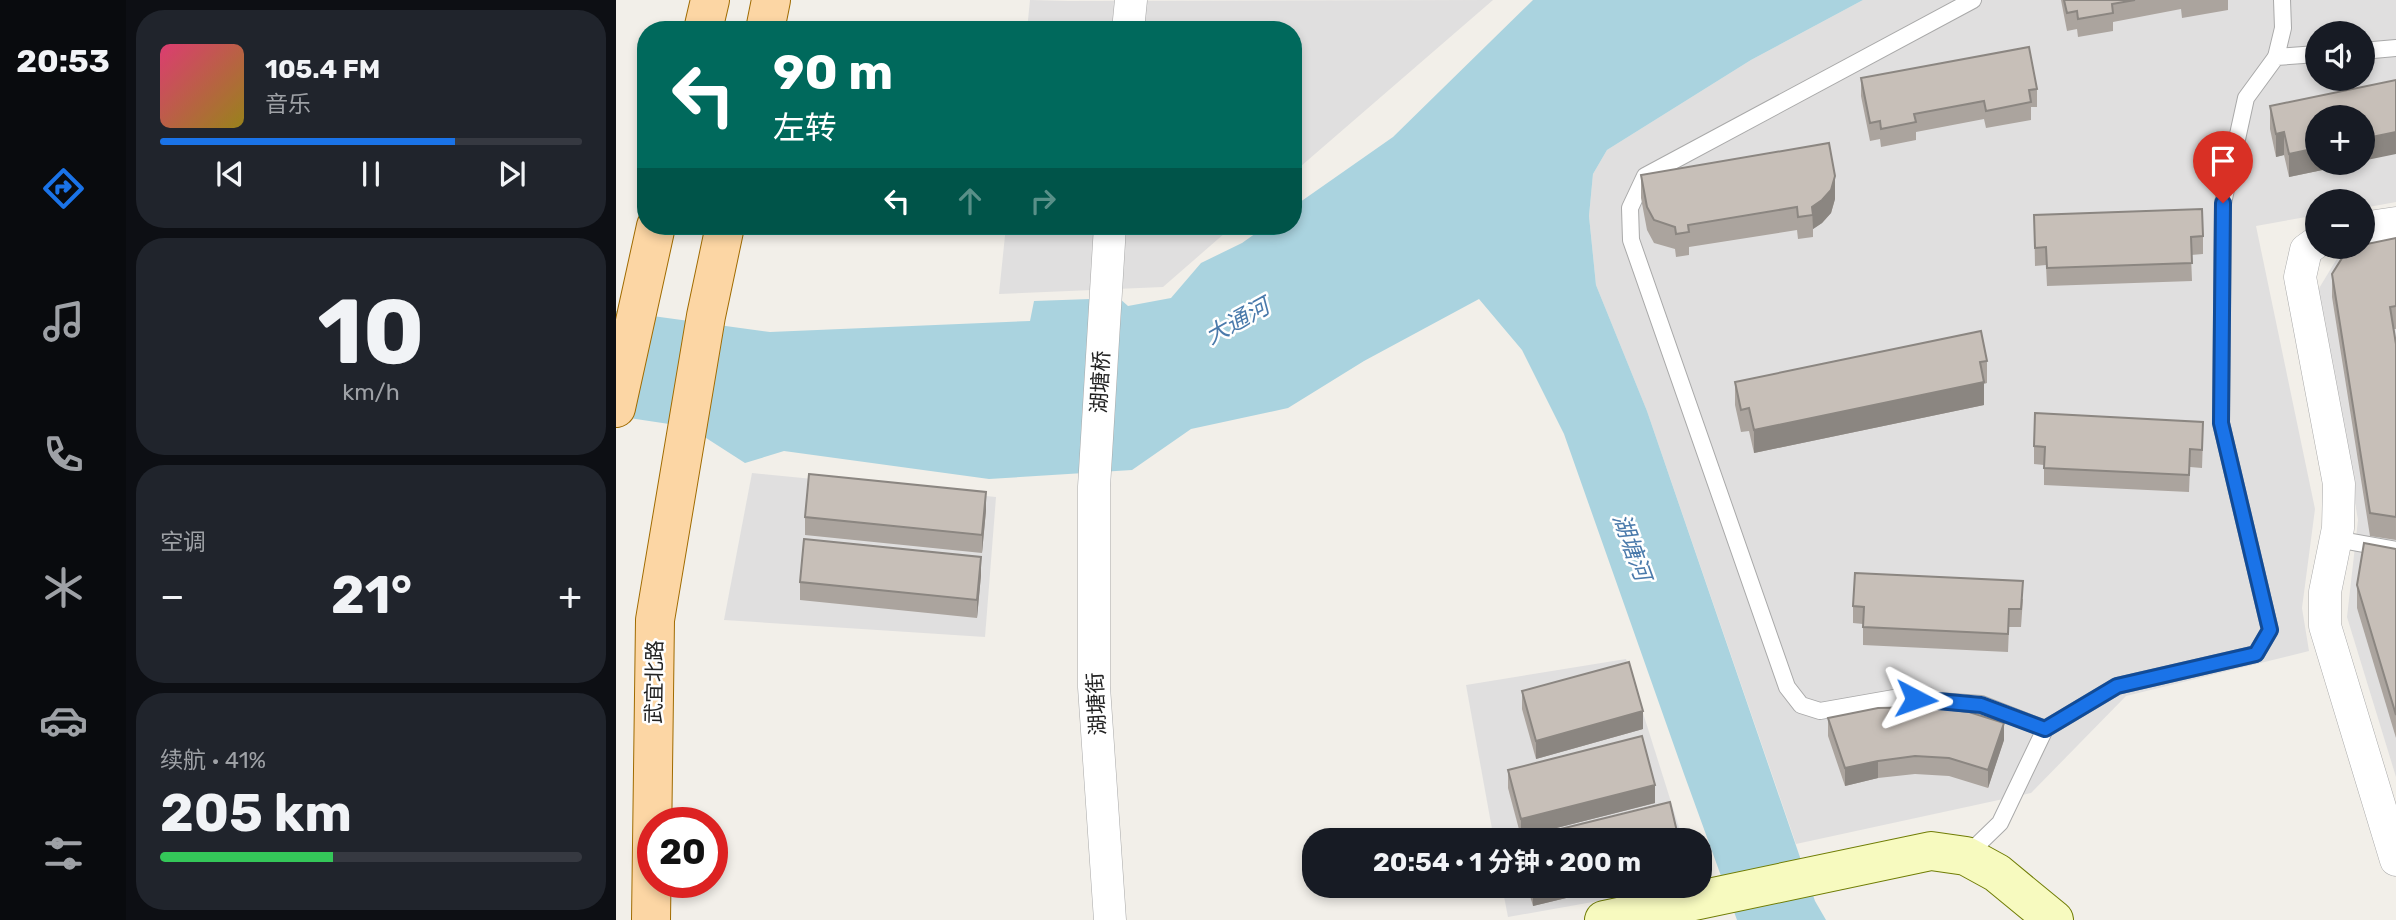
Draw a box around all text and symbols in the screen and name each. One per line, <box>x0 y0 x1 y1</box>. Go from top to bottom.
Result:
map controls <box>2305 21 2375 259</box>
button: sound <box>2305 21 2375 91</box>
text: 20:53 <box>16 42 110 80</box>
text: 90 m <box>773 43 893 101</box>
icon: left <box>658 49 749 140</box>
text: 105.4 FM <box>265 54 380 85</box>
text: 音乐 <box>265 90 311 118</box>
button: + <box>2305 105 2375 175</box>
text: 左转 <box>773 109 837 147</box>
pin <box>2193 131 2253 203</box>
icon: arrive <box>2204 142 2242 180</box>
icon: previous <box>211 155 249 193</box>
icon: pause <box>352 155 390 193</box>
icon: next <box>493 155 531 193</box>
icon: directions <box>39 164 88 213</box>
icon: left <box>878 182 916 220</box>
icon: ahead <box>951 182 989 220</box>
icon: right <box>1024 182 1062 220</box>
button: − <box>2305 189 2375 259</box>
text: 10 <box>317 278 425 386</box>
water label: 大通河 <box>1200 290 1277 350</box>
icon: music <box>39 297 88 346</box>
street label: 湖塘桥 <box>1086 350 1114 414</box>
text: km/h <box>342 378 400 406</box>
icon: phone <box>39 430 88 479</box>
water label: 湖塘河 <box>1607 510 1658 588</box>
text: 空调 <box>160 528 206 556</box>
icon: climate <box>39 563 88 612</box>
text: 21° <box>331 564 412 626</box>
text: − <box>160 573 185 619</box>
text: + <box>558 573 582 619</box>
street label: 武宜北路 <box>641 640 667 724</box>
position arrow <box>1879 662 1953 736</box>
street label: 湖塘街 <box>1082 672 1110 736</box>
icon: car <box>39 696 88 745</box>
text: 续航 · 41% <box>160 746 266 774</box>
text: 205 km <box>160 782 352 844</box>
speed limit sign: 20 <box>637 807 728 898</box>
icon: filters <box>39 829 88 878</box>
text: 20:54 · 1 分钟 · 200 m <box>1373 847 1641 878</box>

